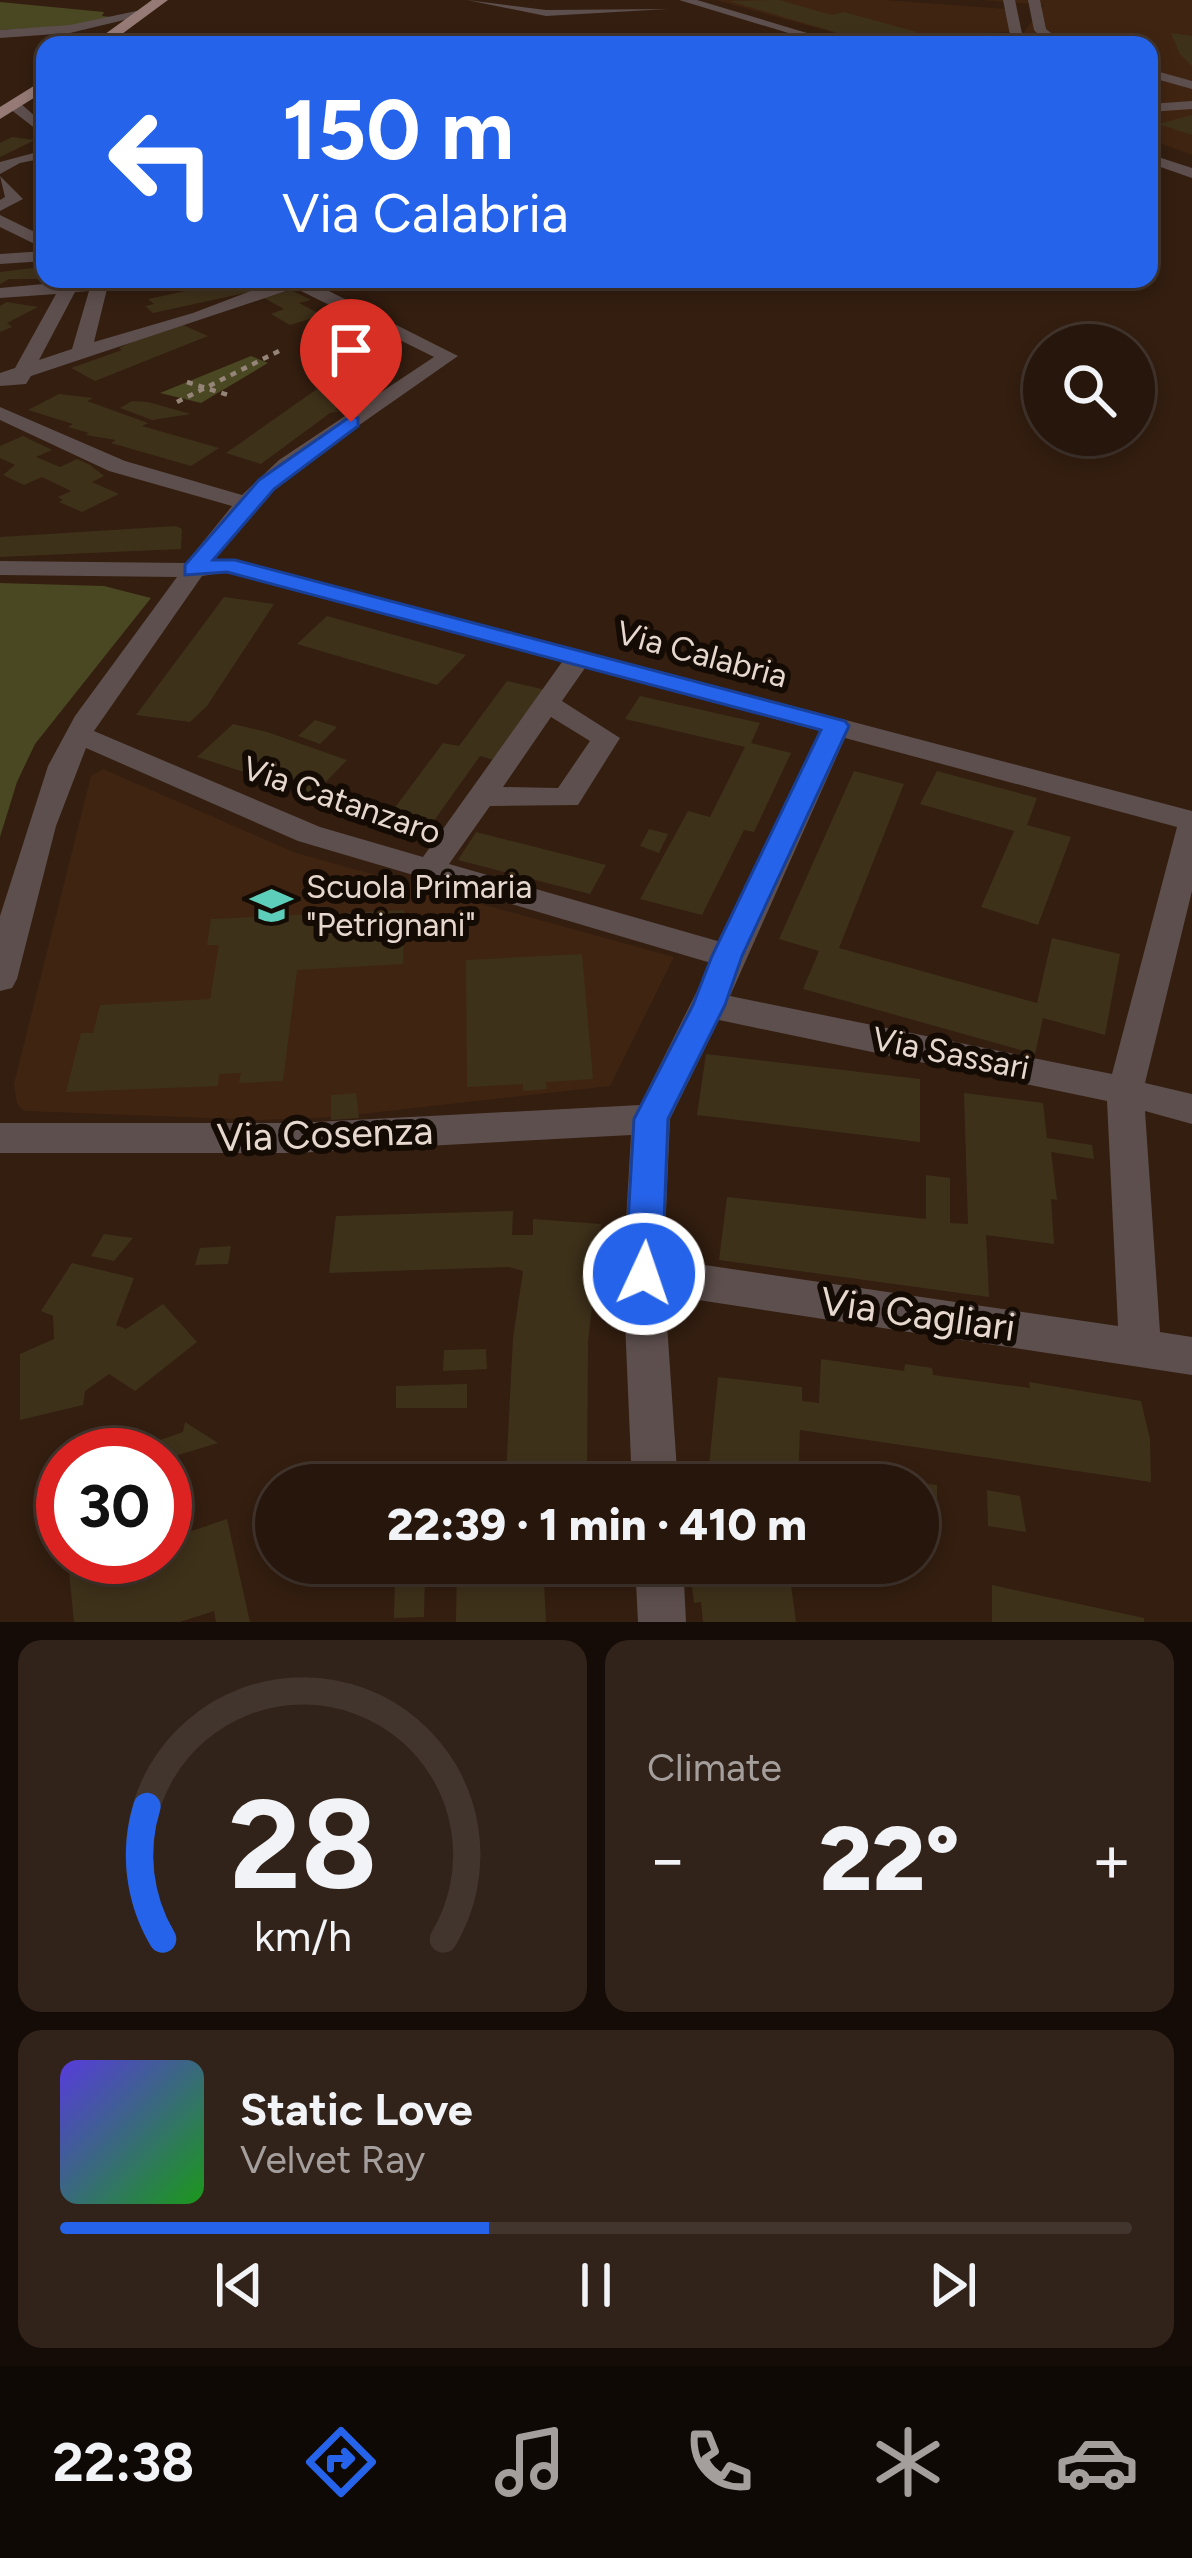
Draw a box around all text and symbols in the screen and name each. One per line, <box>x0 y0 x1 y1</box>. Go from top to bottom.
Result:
text: 150 m <box>282 79 514 180</box>
icon: left <box>84 84 240 240</box>
text: Via Calabria <box>282 181 569 246</box>
pin <box>300 299 402 422</box>
icon: arrive <box>318 317 384 383</box>
map controls <box>1023 324 1155 456</box>
button: search <box>1023 324 1155 456</box>
street label: Via Calabria <box>612 612 792 696</box>
street label: Via Catanzaro <box>238 748 446 852</box>
place label: Scuola Primaria "Petrignani" <box>306 867 532 944</box>
school or university icon: Scuola Primaria "Petrignani" <box>249 882 295 928</box>
street label: Via Sassari <box>869 1019 1033 1087</box>
street label: Via Cosenza <box>216 1107 434 1161</box>
position arrow <box>581 1211 707 1337</box>
street label: Via Cagliari <box>818 1277 1018 1351</box>
speed limit sign: 30 <box>36 1428 192 1584</box>
text: 22:39 · 1 min · 410 m <box>387 1497 807 1551</box>
text: Climate <box>647 1744 782 1791</box>
text: 28 <box>228 1769 377 1919</box>
text: 22° <box>819 1804 960 1913</box>
text: − <box>647 1819 688 1899</box>
text: + <box>1091 1819 1132 1899</box>
text: km/h <box>254 1910 351 1962</box>
text: Static Love <box>240 2082 473 2136</box>
text: Velvet Ray <box>240 2136 425 2183</box>
icon: previous <box>206 2252 272 2318</box>
icon: pause <box>563 2252 629 2318</box>
icon: next <box>920 2252 986 2318</box>
icon: directions <box>299 2420 383 2504</box>
icon: music <box>488 2420 572 2504</box>
icon: phone <box>677 2420 761 2504</box>
icon: climate <box>866 2420 950 2504</box>
icon: car <box>1055 2420 1139 2504</box>
text: 22:38 <box>53 2430 194 2495</box>

